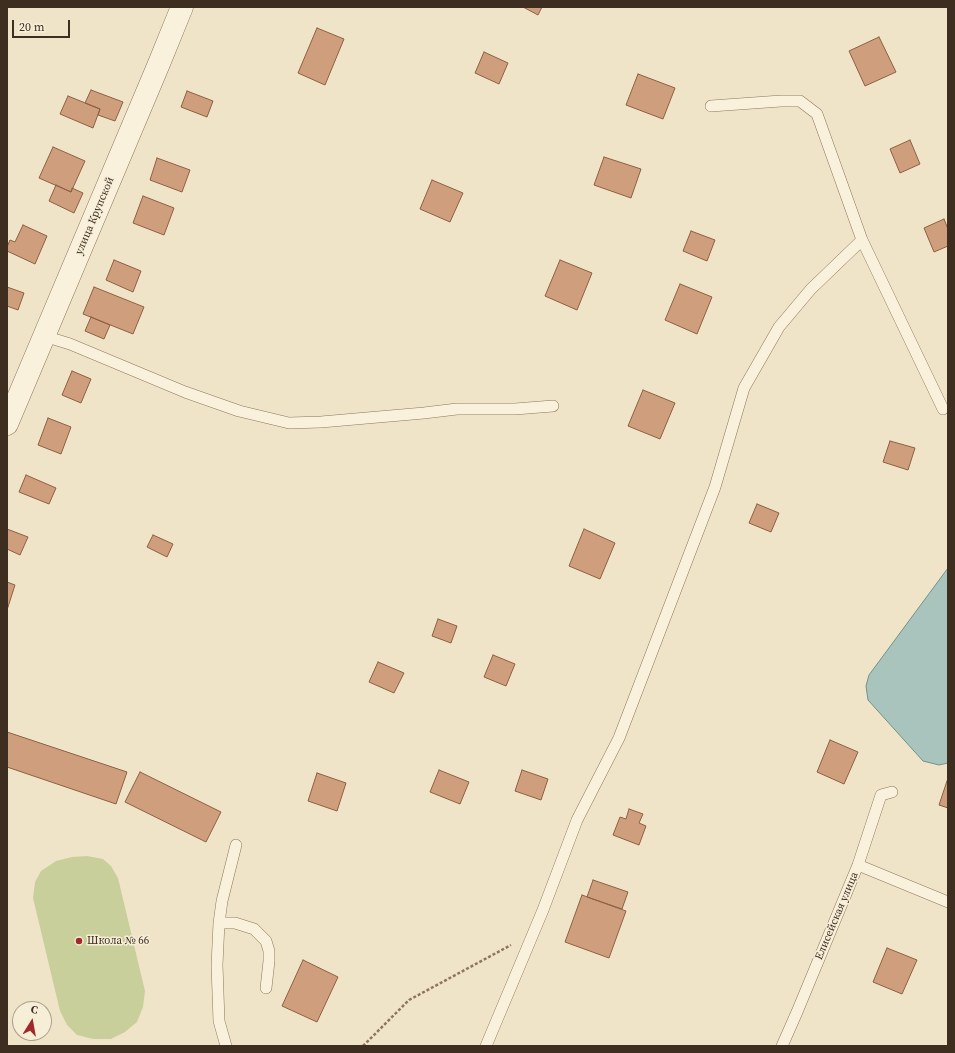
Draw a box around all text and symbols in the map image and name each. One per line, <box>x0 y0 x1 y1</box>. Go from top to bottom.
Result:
scale bar <box>14 12 72 38</box>
text: 20 m <box>19 19 45 35</box>
street label: улица Крупской <box>73 175 117 257</box>
street label: Елисейская улица <box>813 870 861 962</box>
place label: Школа № 66 <box>87 934 149 948</box>
marker: Школа № 66 <box>74 936 84 946</box>
north arrow <box>12 1001 52 1041</box>
text: С <box>29 1002 39 1018</box>

